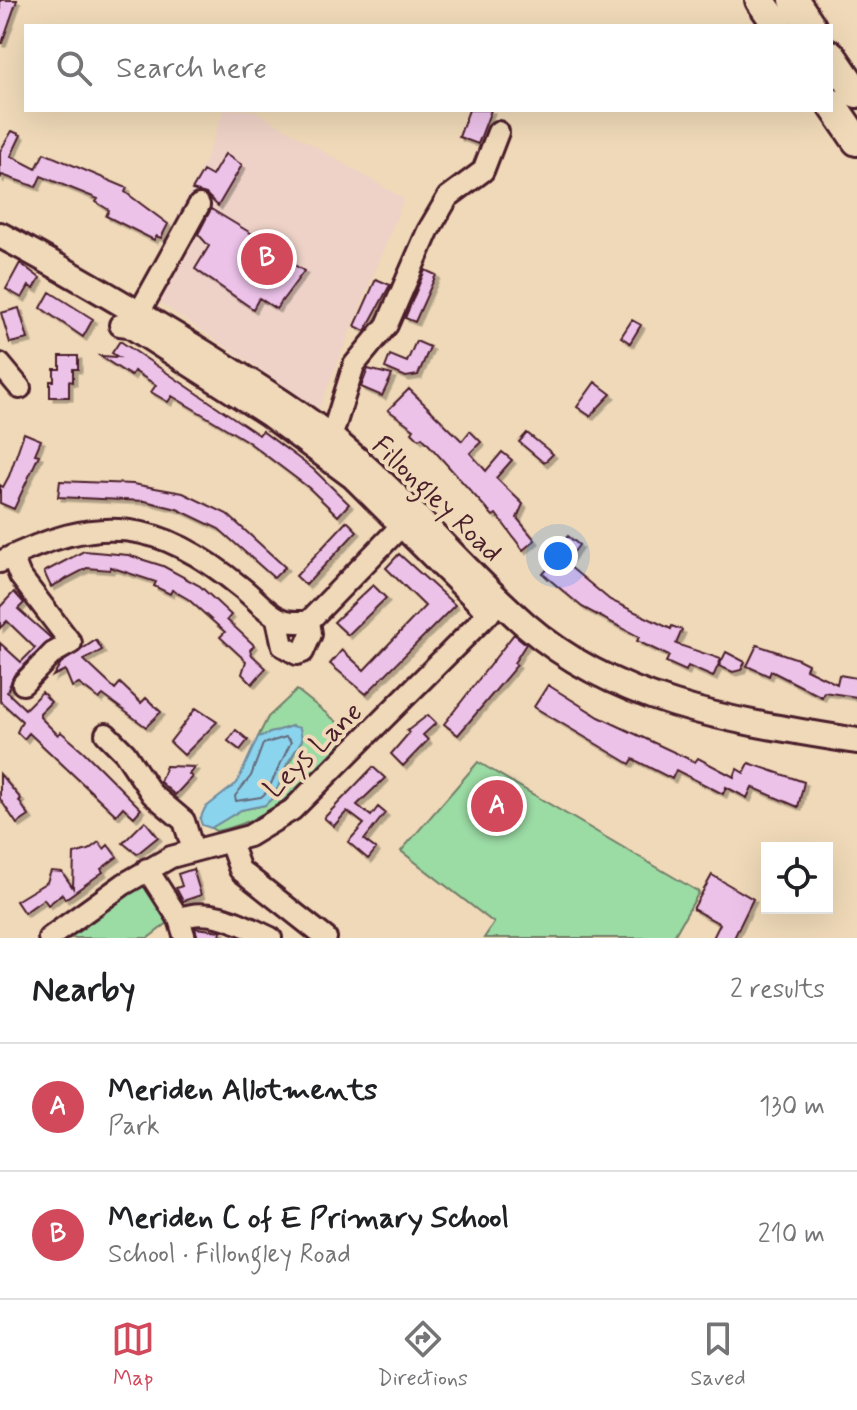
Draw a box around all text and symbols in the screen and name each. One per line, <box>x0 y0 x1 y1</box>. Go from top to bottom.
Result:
search box <box>24 24 833 112</box>
icon: search <box>52 46 96 90</box>
text: Search here <box>116 49 267 88</box>
pin: B <box>241 229 293 289</box>
street label: Fillongley Road <box>361 428 509 573</box>
your location <box>538 536 578 576</box>
street label: Leys Lane <box>256 694 371 807</box>
pin: A <box>471 776 523 836</box>
map controls <box>761 842 833 914</box>
button: locate <box>761 842 833 914</box>
text: Nearby <box>32 968 136 1013</box>
text: 2 results <box>730 973 825 1007</box>
text: Meriden Allotments <box>108 1071 378 1110</box>
text: A <box>49 1090 67 1124</box>
text: 130 m <box>759 1090 825 1124</box>
text: Park <box>108 1110 160 1144</box>
text: Meriden C of E Primary School <box>108 1199 509 1238</box>
text: B <box>50 1218 66 1252</box>
text: 210 m <box>758 1218 825 1252</box>
text: School · Fillongley Road <box>108 1238 351 1272</box>
tab: Map <box>111 1317 155 1393</box>
tab: Directions <box>377 1317 468 1393</box>
tab: Saved <box>690 1317 746 1393</box>

